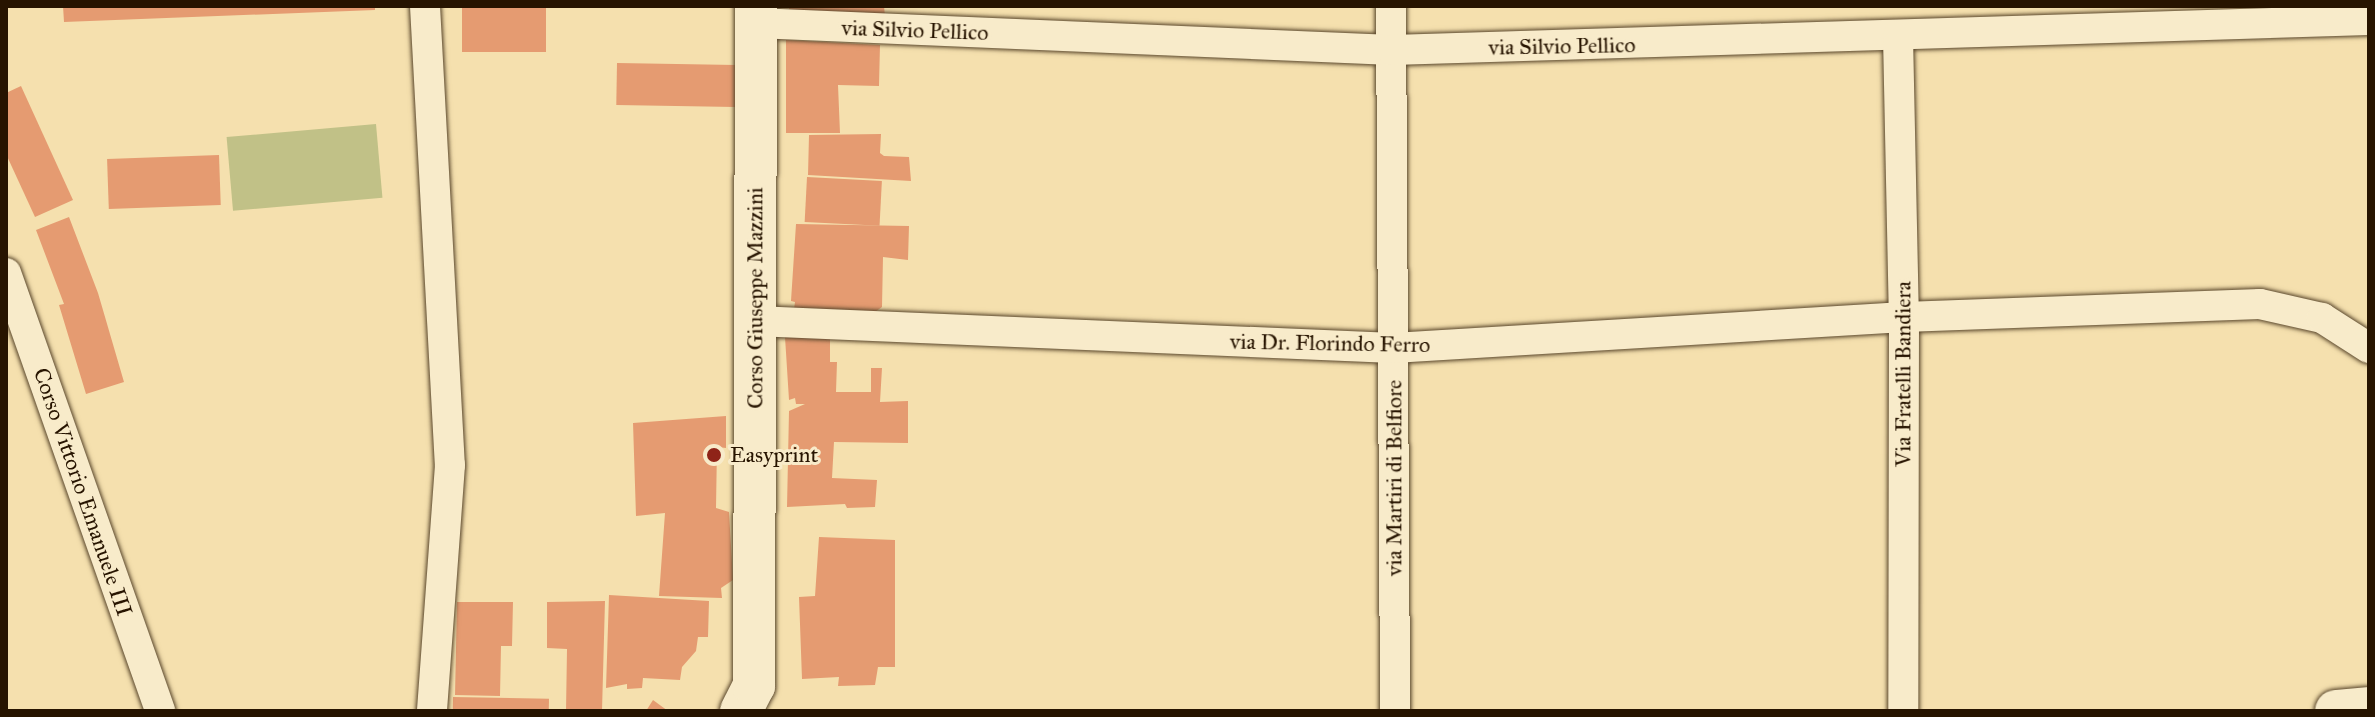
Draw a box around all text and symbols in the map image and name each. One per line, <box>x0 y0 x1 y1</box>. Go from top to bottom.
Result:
street label: via Silvio Pellico <box>841 14 989 46</box>
street label: via Silvio Pellico <box>1488 32 1636 60</box>
street label: Corso Giuseppe Mazzini <box>742 187 768 409</box>
street label: Via Fratelli Bandiera <box>1890 281 1916 467</box>
street label: via Dr. Florindo Ferro <box>1230 328 1430 358</box>
street label: Corso Vittorio Emanuele III <box>28 364 138 620</box>
street label: via Martiri di Belfiore <box>1381 380 1407 576</box>
place label: Easyprint <box>730 442 818 468</box>
marker: Easyprint <box>705 446 723 464</box>

